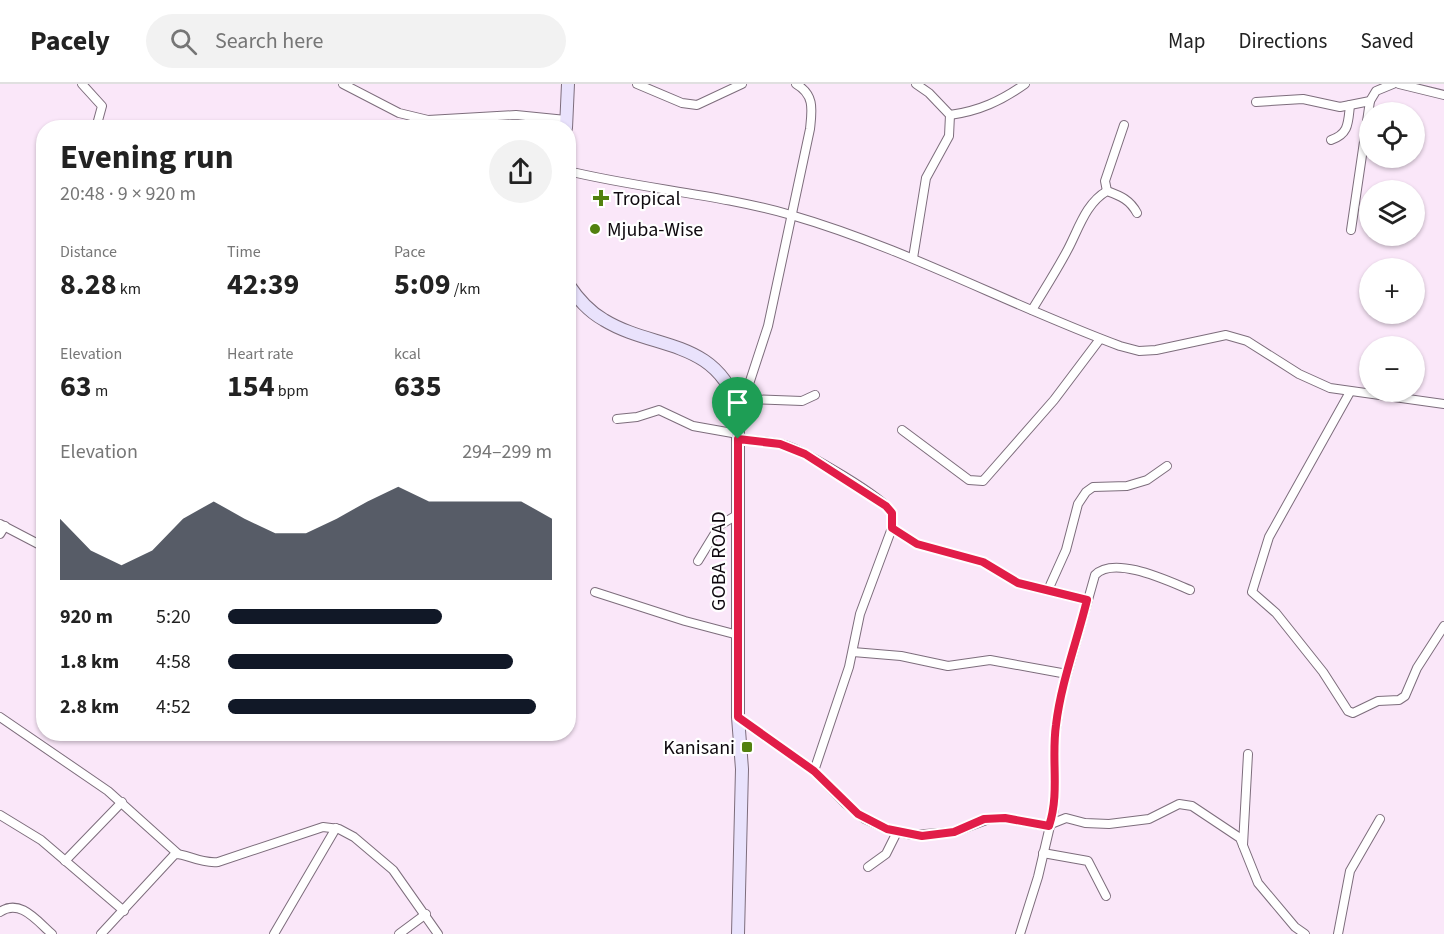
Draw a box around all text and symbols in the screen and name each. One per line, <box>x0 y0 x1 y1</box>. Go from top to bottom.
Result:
search box <box>146 14 566 68</box>
text: Pacely <box>30 21 110 61</box>
icon: search <box>167 25 200 58</box>
text: Search here <box>215 25 323 57</box>
text: Map <box>1168 26 1206 56</box>
text: Directions <box>1239 26 1327 56</box>
text: Saved <box>1360 26 1414 56</box>
map controls <box>1359 102 1425 402</box>
button: locate <box>1359 102 1425 168</box>
text: Evening run <box>60 134 234 181</box>
button: share <box>489 140 552 203</box>
text: 20:48 · 9 × 920 m <box>60 180 196 208</box>
button: layers <box>1359 180 1425 246</box>
place label: Tropical <box>613 185 681 213</box>
marker: Tropical <box>594 191 608 205</box>
place label: Mjuba-Wise <box>607 216 703 244</box>
marker: Mjuba-Wise <box>588 222 602 236</box>
text: Distance <box>60 241 117 263</box>
text: Time <box>227 241 261 263</box>
text: Pace <box>394 241 425 263</box>
button: + <box>1359 258 1425 324</box>
text: 8.28 <box>60 263 117 306</box>
text: 42:39 <box>227 263 299 306</box>
text: 5:09 <box>394 263 451 306</box>
text: km <box>117 278 141 300</box>
text: /km <box>451 278 481 300</box>
button: − <box>1359 336 1425 402</box>
text: Elevation <box>60 343 122 365</box>
text: Heart rate <box>227 343 294 365</box>
text: kcal <box>394 343 421 365</box>
text: 63 <box>60 365 92 408</box>
text: 154 <box>227 365 275 408</box>
text: 635 <box>394 365 442 408</box>
pin <box>712 377 763 439</box>
text: m <box>92 380 108 402</box>
text: bpm <box>275 380 309 402</box>
icon: arrive <box>721 386 754 419</box>
text: Elevation <box>60 438 138 466</box>
text: 294–299 m <box>462 438 552 466</box>
street label: GOBA ROAD <box>705 511 733 611</box>
text: 920 m <box>60 603 113 631</box>
text: 5:20 <box>156 603 191 631</box>
text: 1.8 km <box>60 648 119 676</box>
text: 4:58 <box>156 648 191 676</box>
text: 2.8 km <box>60 693 119 721</box>
text: 4:52 <box>156 693 191 721</box>
place label: Kanisani <box>663 734 735 762</box>
marker: Kanisani <box>740 740 754 754</box>

